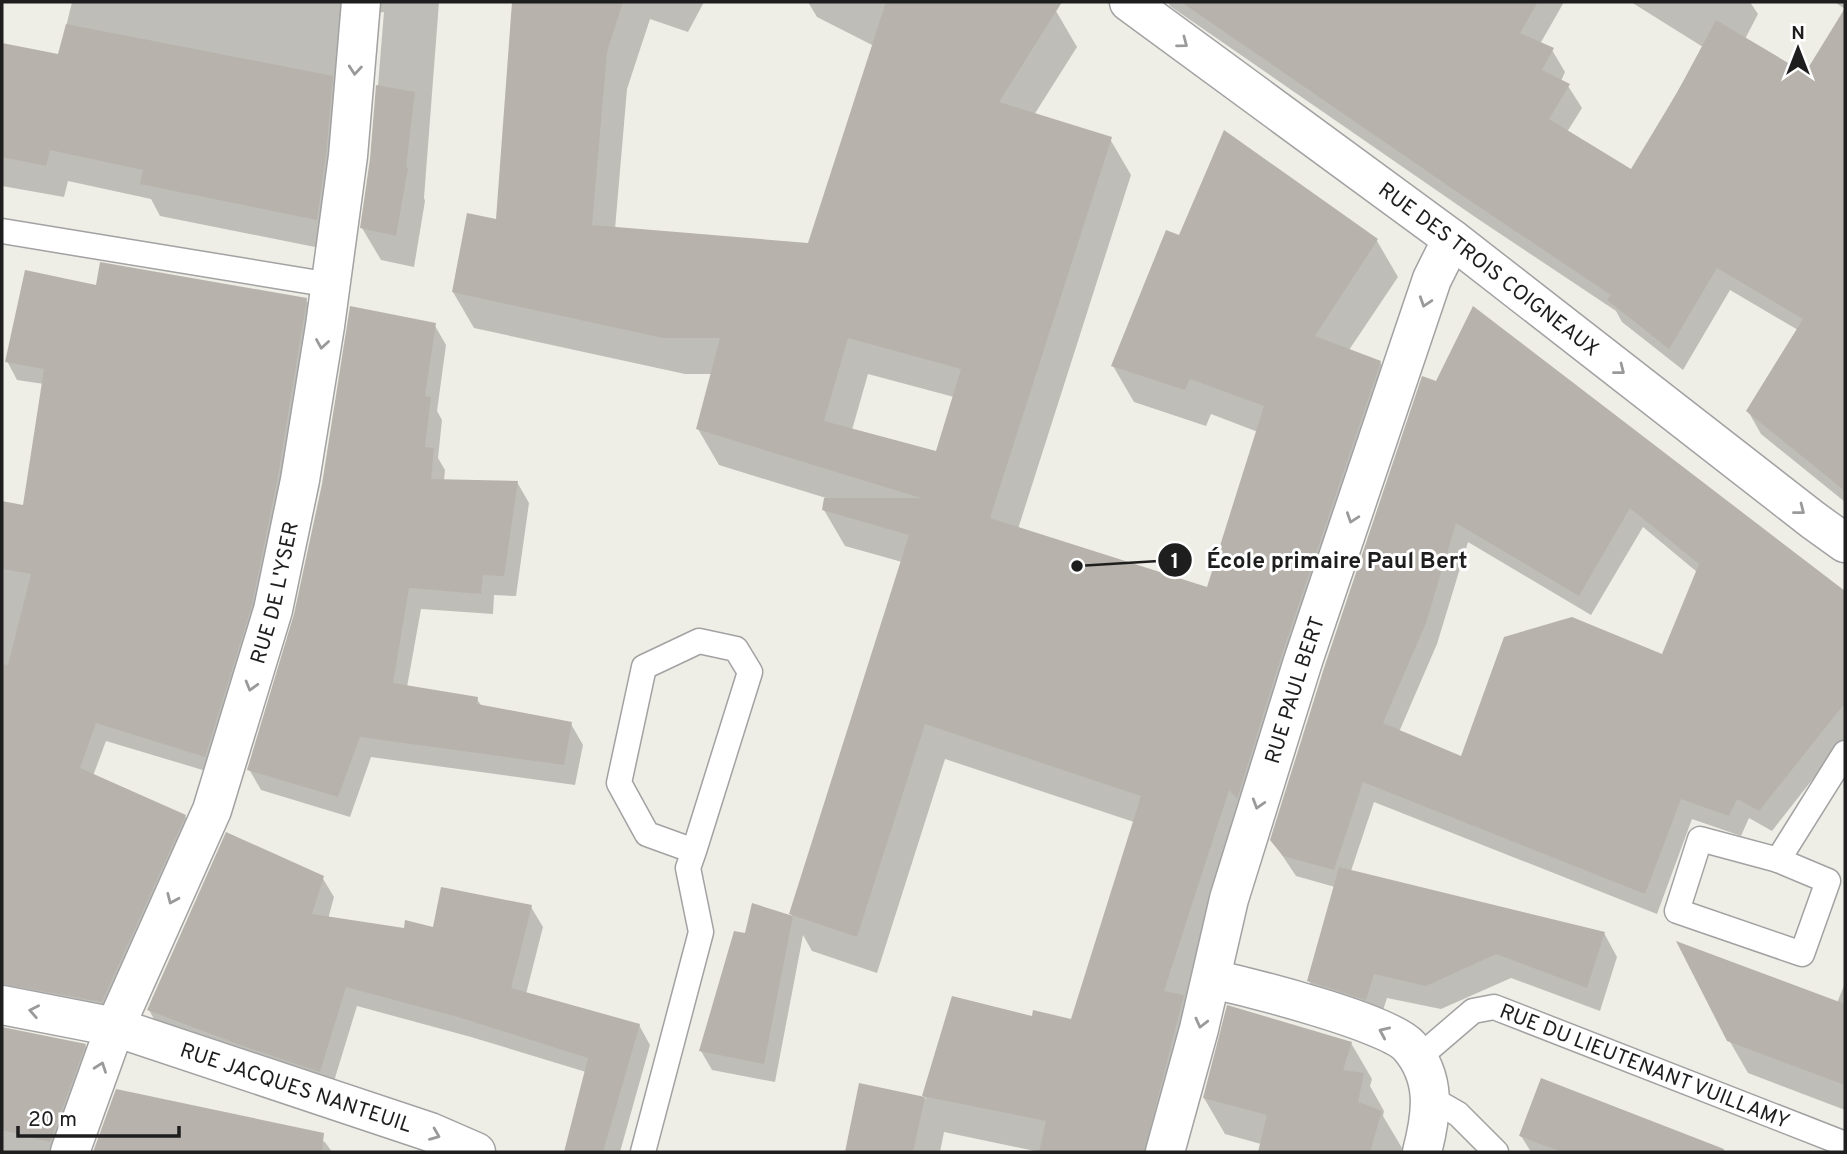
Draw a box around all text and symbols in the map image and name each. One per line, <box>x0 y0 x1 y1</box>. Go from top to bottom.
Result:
north arrow <box>1763 14 1833 84</box>
text: N <box>1791 22 1805 46</box>
one-way arrow <box>1176 34 1188 47</box>
one-way arrow <box>348 65 363 76</box>
street label: RUE DES TROIS COIGNEAUX <box>1372 177 1604 363</box>
one-way arrow <box>1419 295 1433 308</box>
one-way arrow <box>315 338 330 350</box>
one-way arrow <box>1613 361 1625 374</box>
one-way arrow <box>1791 502 1804 514</box>
one-way arrow <box>1346 511 1360 523</box>
street label: RUE DE L'YSER <box>245 519 306 667</box>
callout: École primaire Paul Bert <box>1157 538 1481 582</box>
text: École primaire Paul Bert <box>1207 547 1468 577</box>
text: 1 <box>1171 549 1179 576</box>
street label: RUE PAUL BERT <box>1260 613 1332 767</box>
one-way arrow <box>244 680 259 692</box>
one-way arrow <box>1252 797 1267 809</box>
one-way arrow <box>166 892 180 905</box>
street label: RUE DU LIEUTENANT VUILLAMY <box>1495 998 1793 1136</box>
one-way arrow <box>28 1004 40 1019</box>
one-way arrow <box>1195 1017 1209 1029</box>
one-way arrow <box>1379 1026 1391 1040</box>
street label: RUE JACQUES NANTEUIL <box>176 1038 415 1140</box>
one-way arrow <box>93 1061 107 1073</box>
scale bar <box>18 1094 178 1138</box>
text: 20 m <box>28 1107 77 1134</box>
one-way arrow <box>429 1126 441 1140</box>

